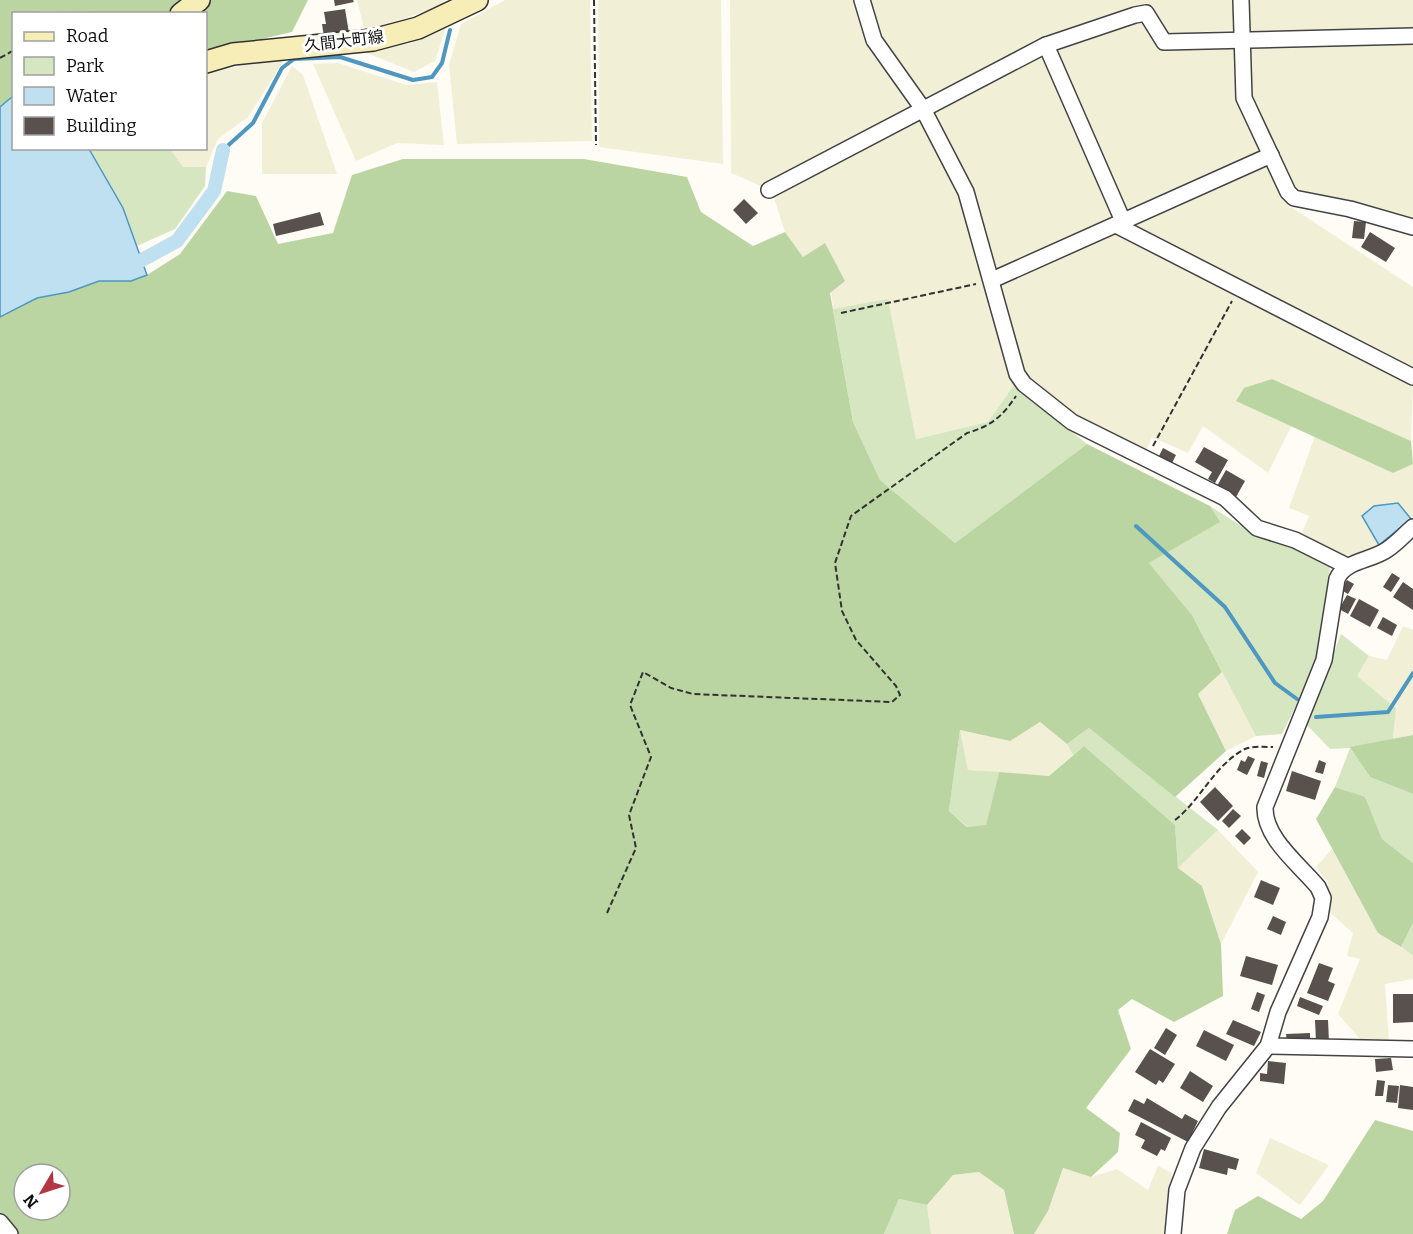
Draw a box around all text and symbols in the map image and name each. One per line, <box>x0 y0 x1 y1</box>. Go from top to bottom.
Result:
legend <box>12 12 207 150</box>
text: Road <box>66 25 109 47</box>
street label: 久間大町線 <box>303 27 385 55</box>
text: Park <box>66 55 105 77</box>
text: Water <box>66 85 117 107</box>
text: Building <box>66 115 137 137</box>
north arrow <box>12 1162 72 1222</box>
text: N <box>19 1190 42 1212</box>

